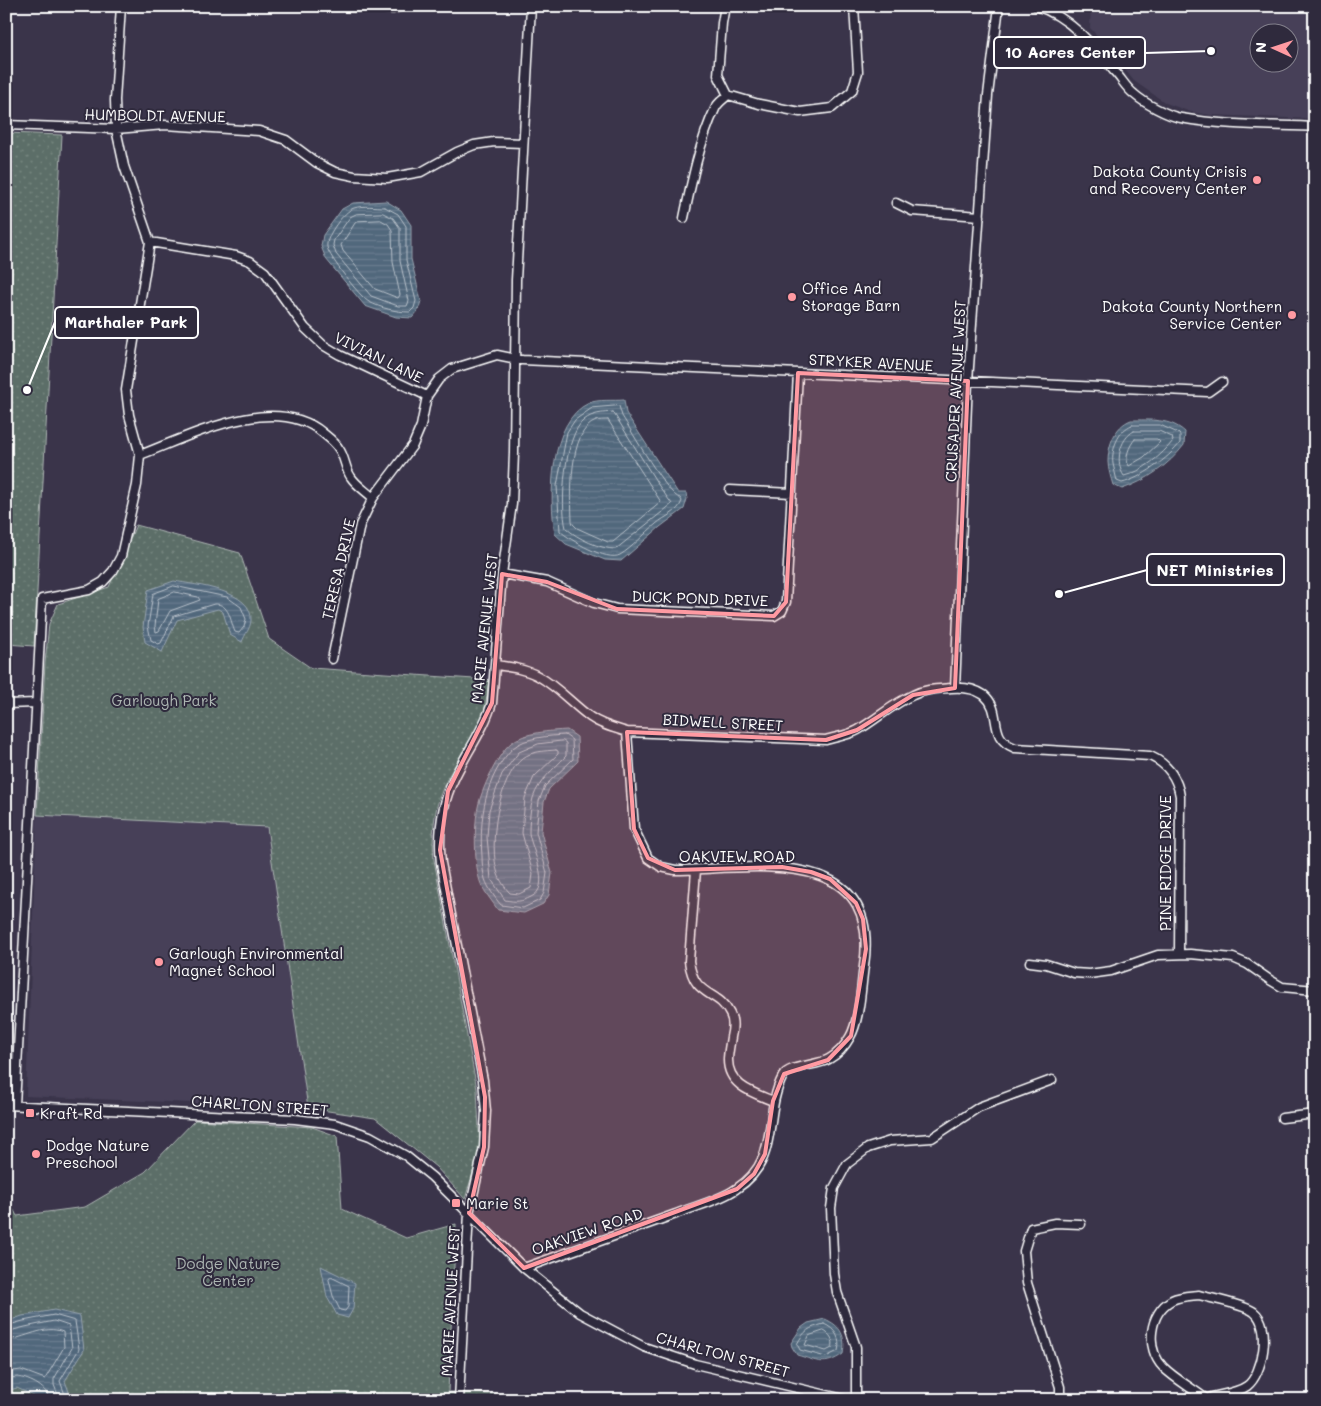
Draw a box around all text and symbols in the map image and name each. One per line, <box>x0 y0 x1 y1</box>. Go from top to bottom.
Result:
north arrow <box>1248 22 1298 72</box>
callout: 10 Acres Center <box>994 37 1145 68</box>
text: 10 Acres Center <box>1004 41 1136 62</box>
text: N <box>1251 41 1270 53</box>
street label: HUMBOLDT AVENUE <box>84 104 226 126</box>
place label: Dakota County Crisis and Recovery Center <box>1089 161 1247 198</box>
marker: Dakota County Crisis and Recovery Center <box>1251 174 1263 186</box>
place label: Office And Storage Barn <box>802 278 900 315</box>
marker: Office And Storage Barn <box>786 291 798 303</box>
place label: Dakota County Northern Service Center <box>1102 296 1282 333</box>
street label: CRUSADER AVENUE WEST <box>940 300 970 482</box>
callout: Marthaler Park <box>55 307 198 338</box>
marker: Dakota County Northern Service Center <box>1286 309 1298 321</box>
text: Marthaler Park <box>65 311 188 332</box>
street label: VIVIAN LANE <box>331 327 427 387</box>
street label: STRYKER AVENUE <box>808 349 934 375</box>
street label: TERESA DRIVE <box>317 516 359 622</box>
street label: MARIE AVENUE WEST <box>466 552 502 704</box>
callout: NET Ministries <box>1147 554 1284 585</box>
text: NET Ministries <box>1156 559 1274 580</box>
street label: DUCK POND DRIVE <box>631 586 769 610</box>
park label: Garlough Park <box>112 690 216 710</box>
street label: BIDWELL STREET <box>662 709 784 735</box>
street label: PINE RIDGE DRIVE <box>1155 795 1175 931</box>
street label: OAKVIEW ROAD <box>679 846 795 866</box>
place label: Garlough Environmental Magnet School <box>169 943 343 980</box>
marker: Garlough Environmental Magnet School <box>153 956 165 968</box>
street label: CHARLTON STREET <box>191 1090 329 1120</box>
place label: Kraft Rd <box>40 1103 102 1123</box>
marker: Kraft Rd <box>24 1107 36 1119</box>
place label: Dodge Nature Preschool <box>46 1135 150 1172</box>
marker: Dodge Nature Preschool <box>30 1148 42 1160</box>
place label: Marie St <box>466 1193 529 1213</box>
marker: Marie St <box>450 1197 462 1209</box>
street label: OAKVIEW ROAD <box>529 1203 645 1259</box>
street label: MARIE AVENUE WEST <box>436 1225 464 1377</box>
park label: Dodge Nature Center <box>176 1253 280 1290</box>
street label: CHARLTON STREET <box>654 1327 792 1381</box>

